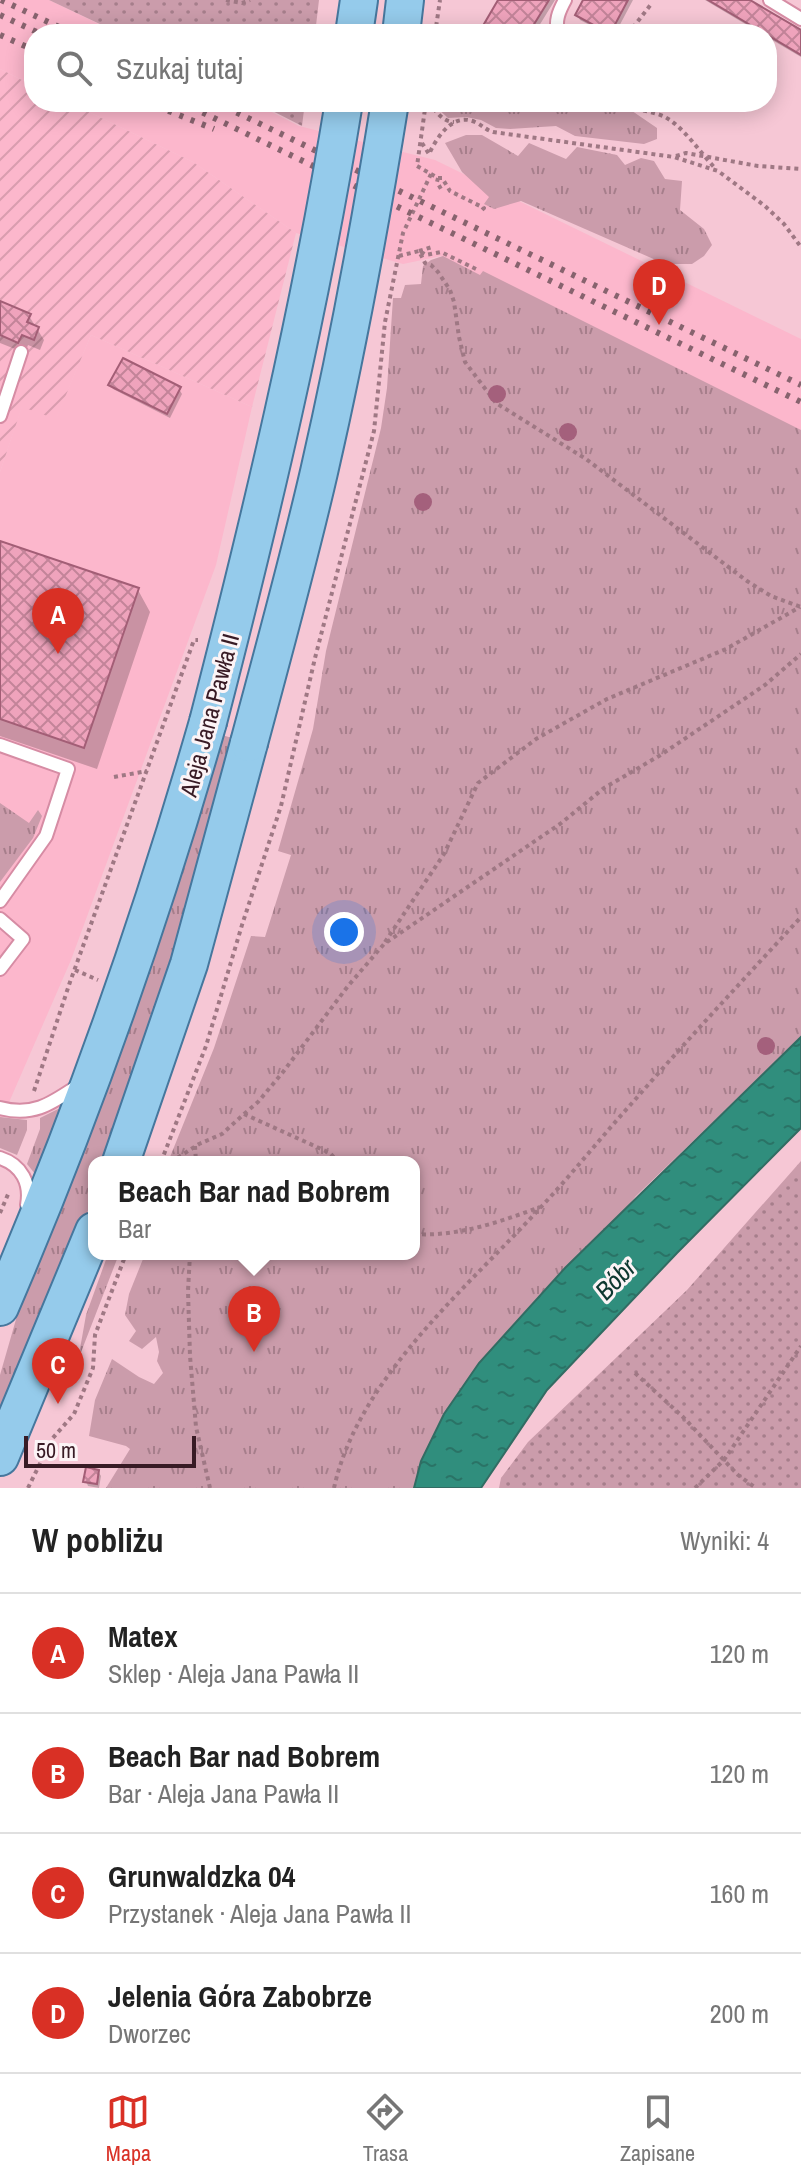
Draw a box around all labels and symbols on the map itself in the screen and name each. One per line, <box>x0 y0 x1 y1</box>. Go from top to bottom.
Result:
pin: D <box>633 259 685 325</box>
pin: A <box>32 588 84 654</box>
street label: Aleja Jana Pawła II <box>172 630 246 801</box>
your location <box>324 912 364 952</box>
water label: Bóbr <box>587 1250 644 1307</box>
pin: B <box>228 1286 280 1352</box>
pin: C <box>32 1338 84 1404</box>
scale bar <box>24 1432 196 1468</box>

